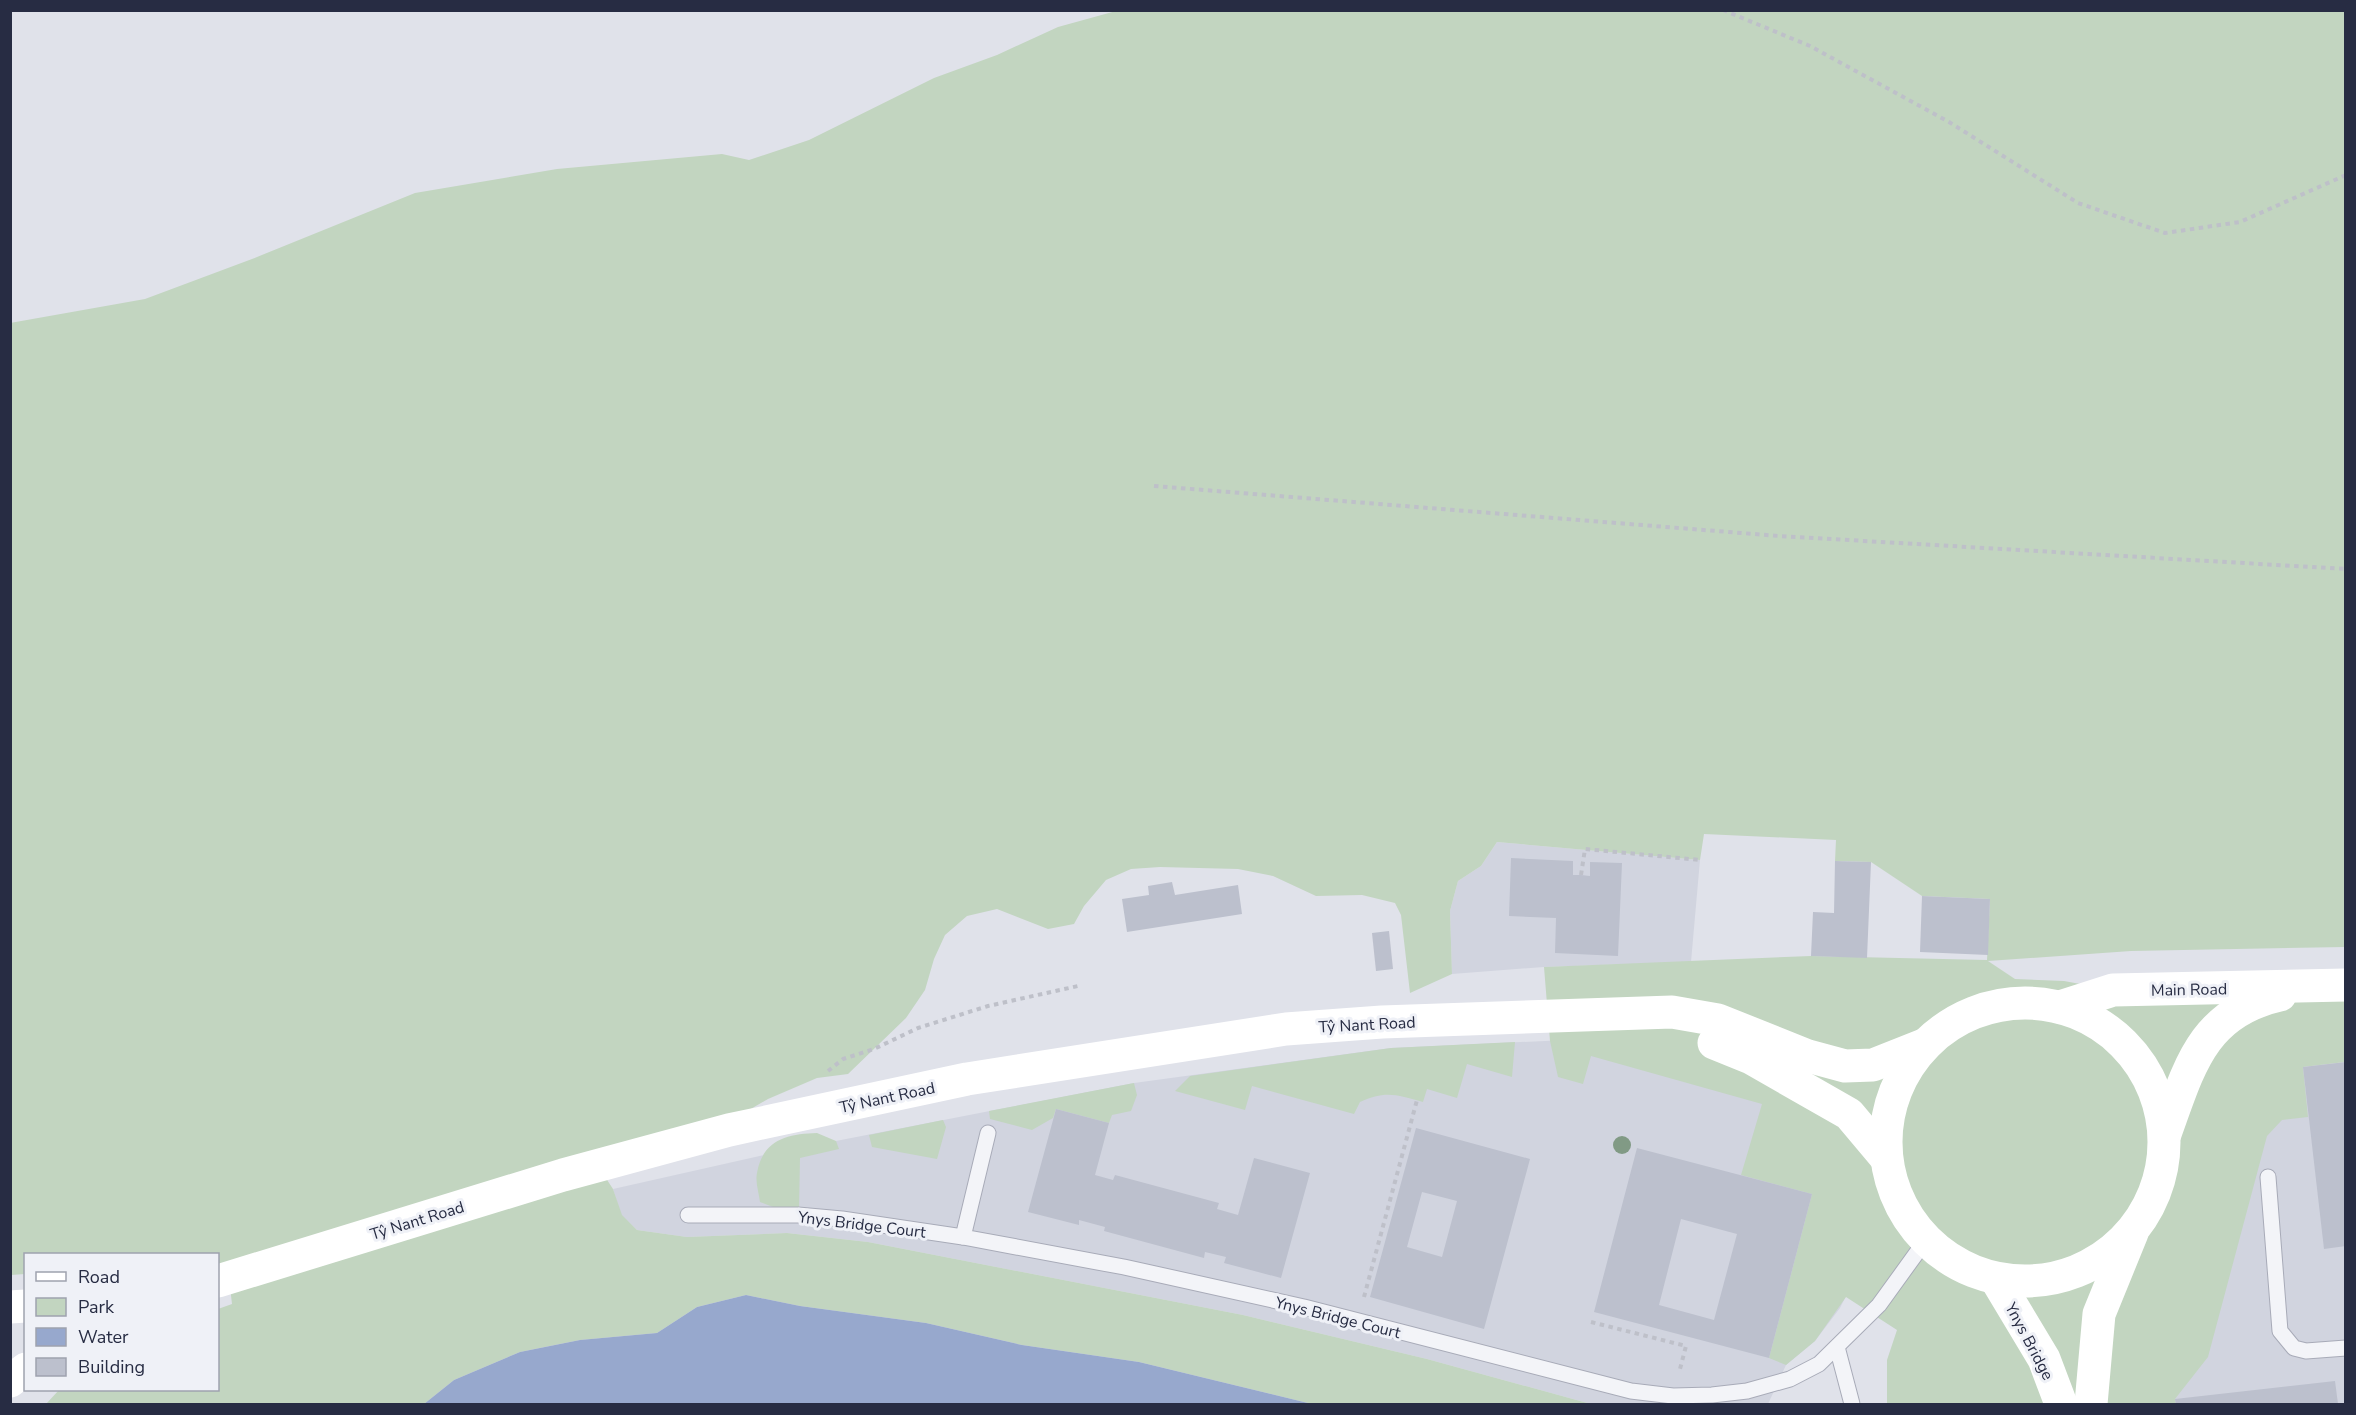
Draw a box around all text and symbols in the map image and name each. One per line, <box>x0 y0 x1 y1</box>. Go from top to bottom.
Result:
street label: Main Road <box>2151 978 2227 1002</box>
street label: Tŷ Nant Road <box>1318 1011 1416 1039</box>
street label: Tŷ Nant Road <box>837 1077 937 1119</box>
street label: Tŷ Nant Road <box>368 1196 467 1246</box>
street label: Ynys Bridge Court <box>796 1206 927 1244</box>
legend <box>24 1253 219 1391</box>
text: Road <box>78 1265 120 1289</box>
street label: Ynys Bridge Court <box>1272 1291 1403 1344</box>
text: Park <box>78 1295 115 1319</box>
street label: Ynys Bridge <box>1999 1298 2059 1384</box>
text: Water <box>78 1325 129 1349</box>
text: Building <box>78 1355 145 1379</box>

